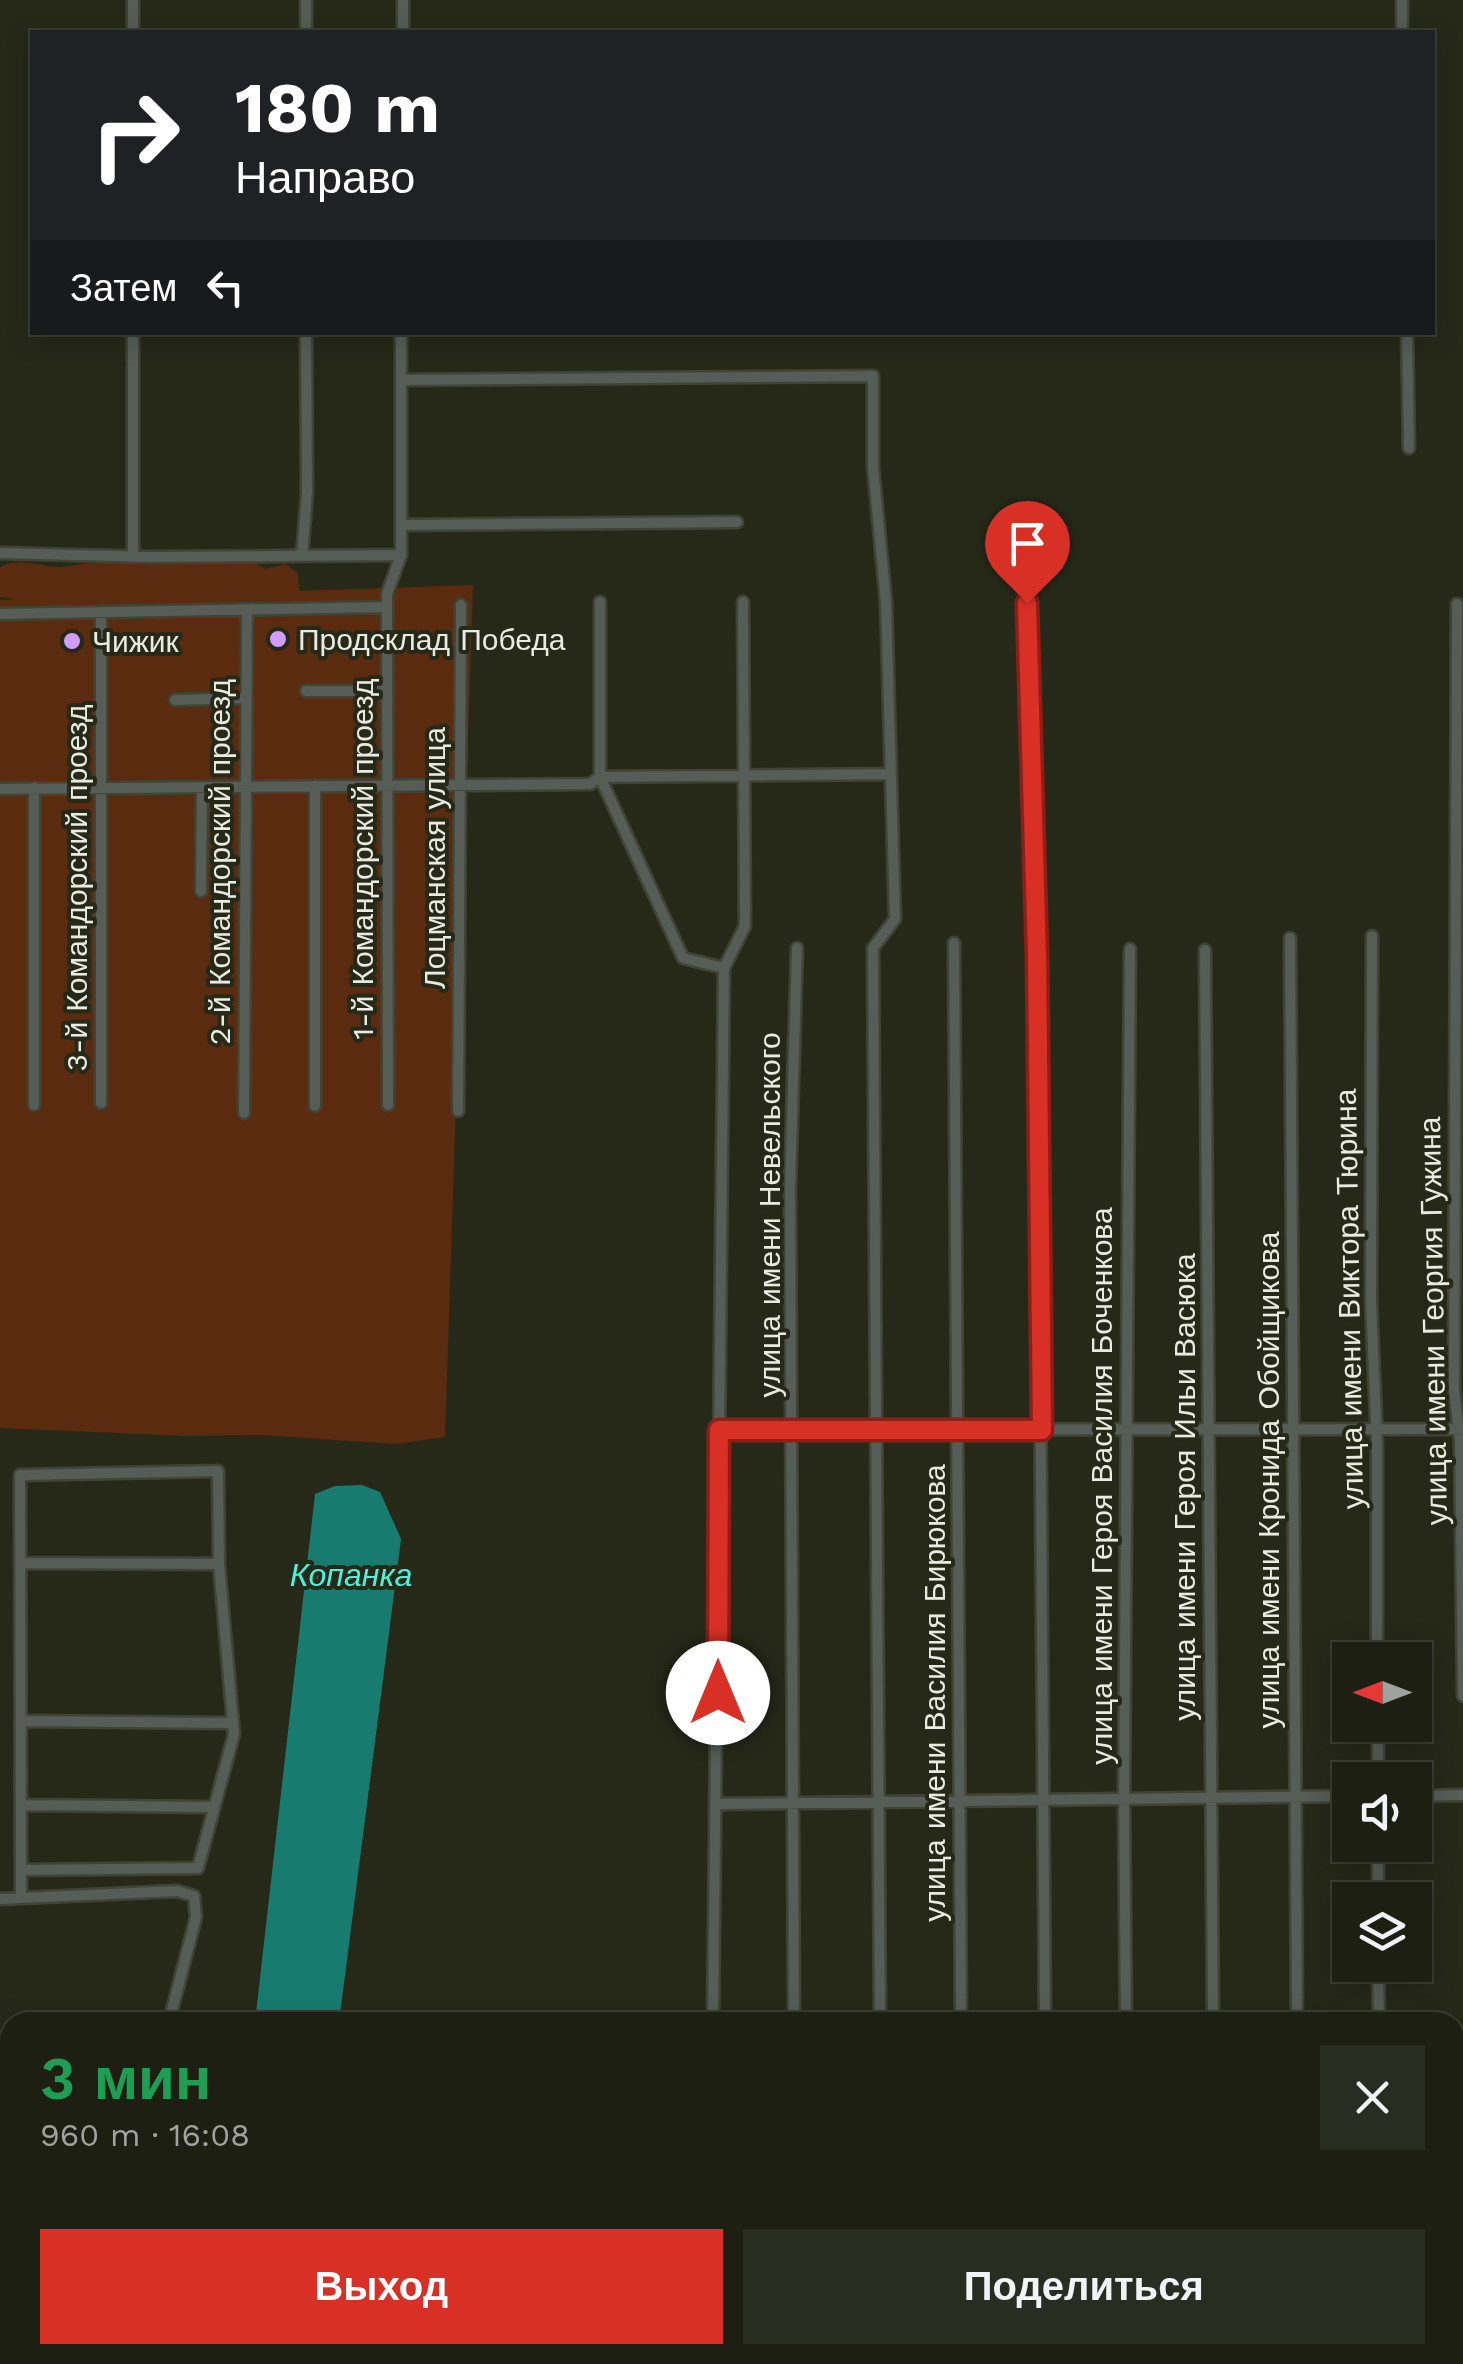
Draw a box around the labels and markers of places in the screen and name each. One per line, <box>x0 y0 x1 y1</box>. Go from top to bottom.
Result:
pin <box>985 501 1070 604</box>
place label: Продсклад Победа <box>298 622 566 657</box>
place label: Чижик <box>92 624 180 659</box>
marker: Продсклад Победа <box>267 628 289 650</box>
marker: Чижик <box>61 630 83 652</box>

